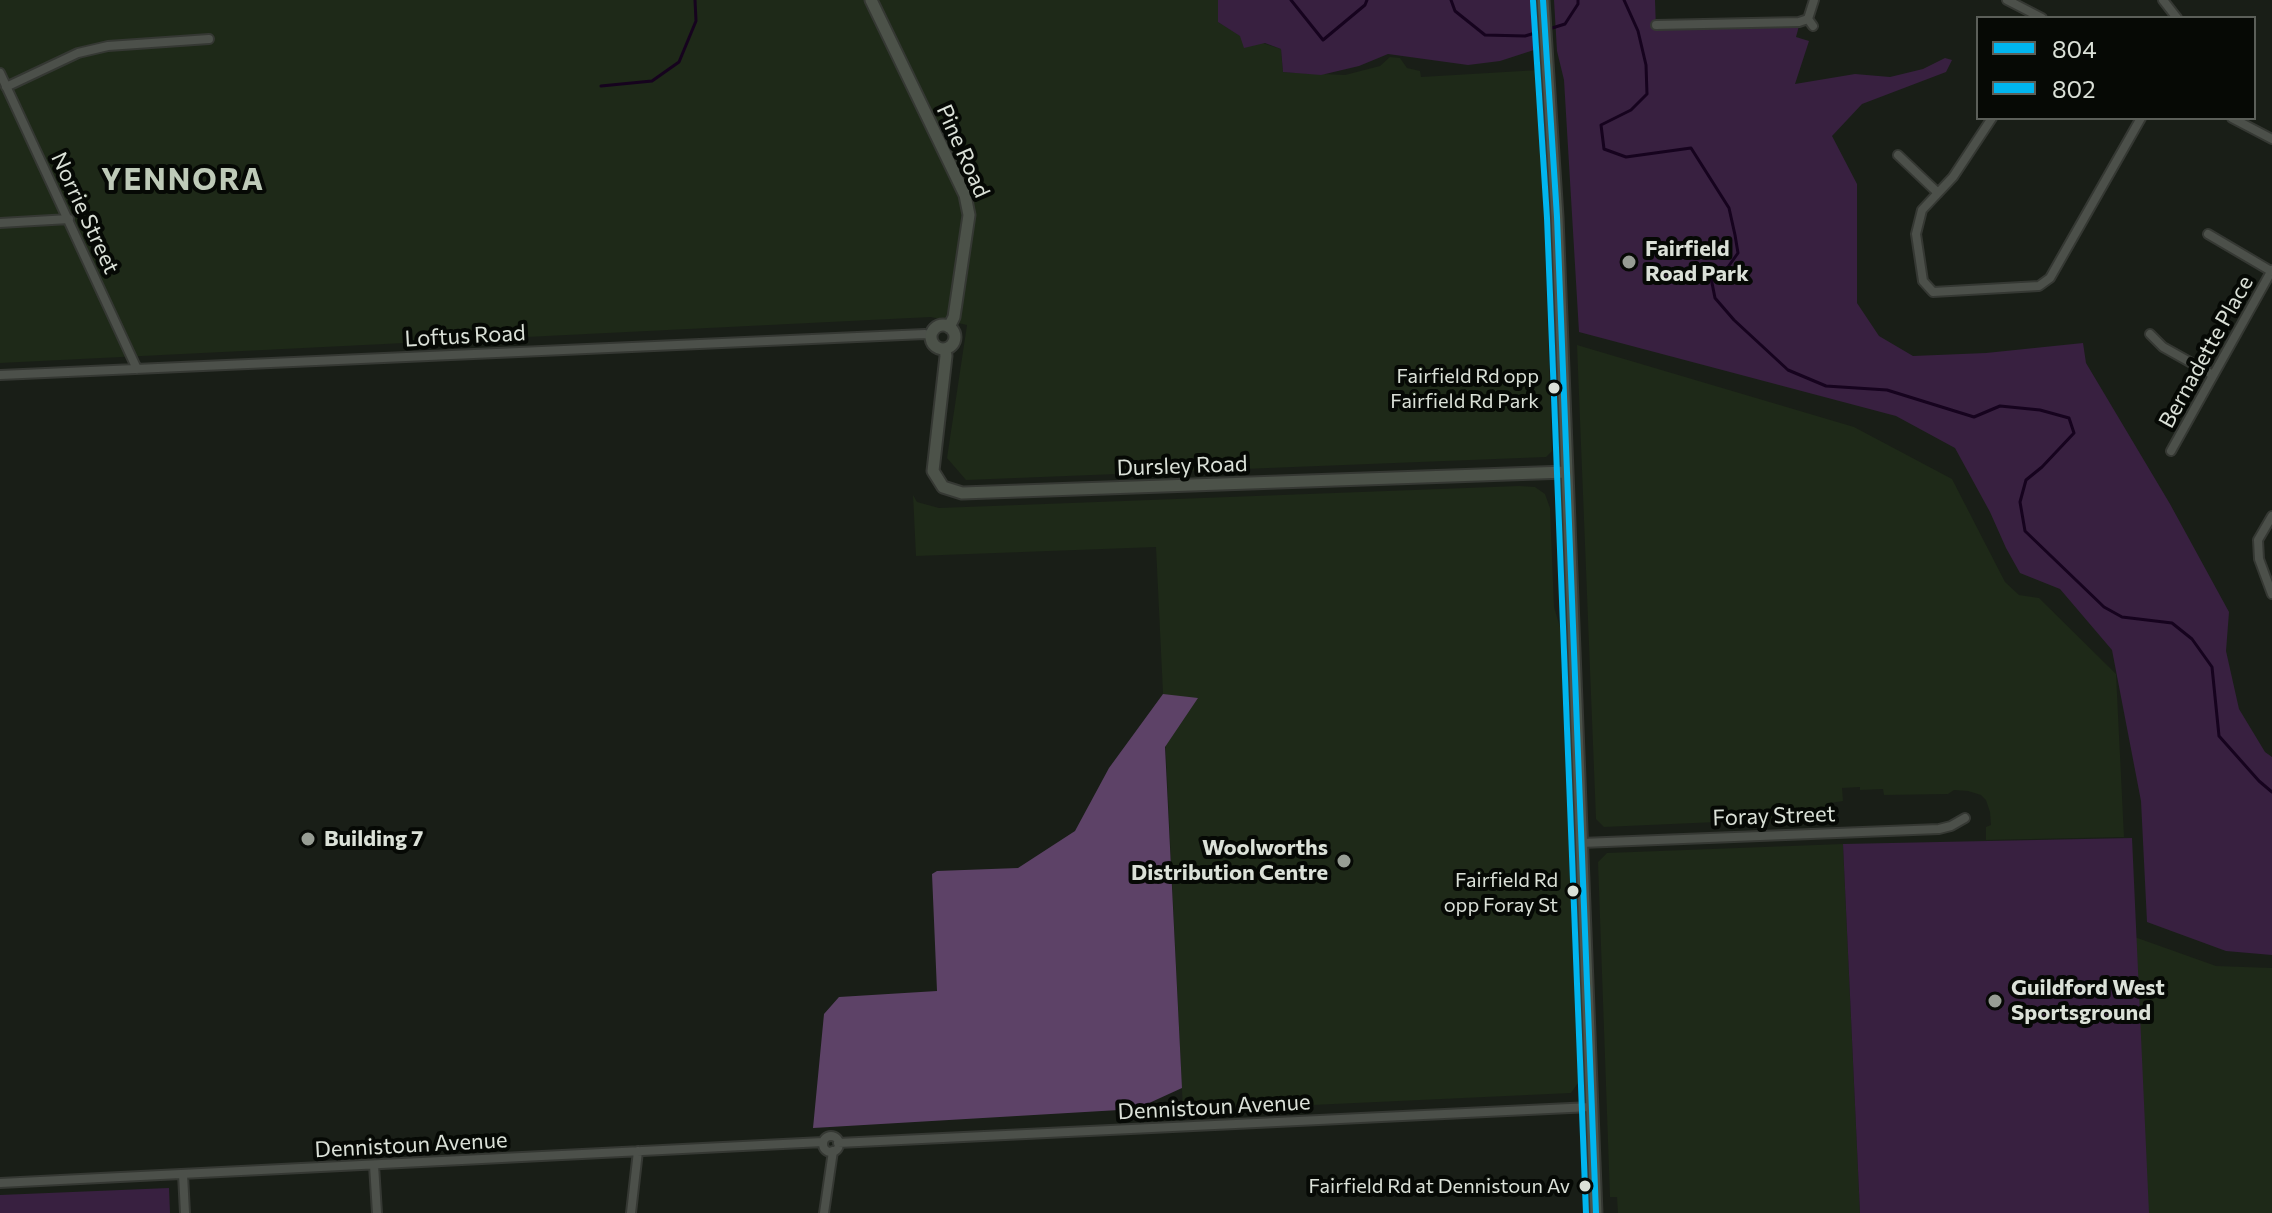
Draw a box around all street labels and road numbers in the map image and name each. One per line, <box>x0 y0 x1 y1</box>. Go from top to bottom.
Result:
street label: Pine Road <box>931 100 995 202</box>
street label: Norrie Street <box>45 148 125 278</box>
street label: Bernadette Place <box>2153 271 2259 433</box>
street label: Loftus Road <box>404 320 526 352</box>
street label: Dursley Road <box>1116 451 1248 481</box>
street label: Foray Street <box>1712 801 1836 831</box>
street label: Dennistoun Avenue <box>1117 1089 1311 1125</box>
street label: Dennistoun Avenue <box>314 1127 508 1163</box>

